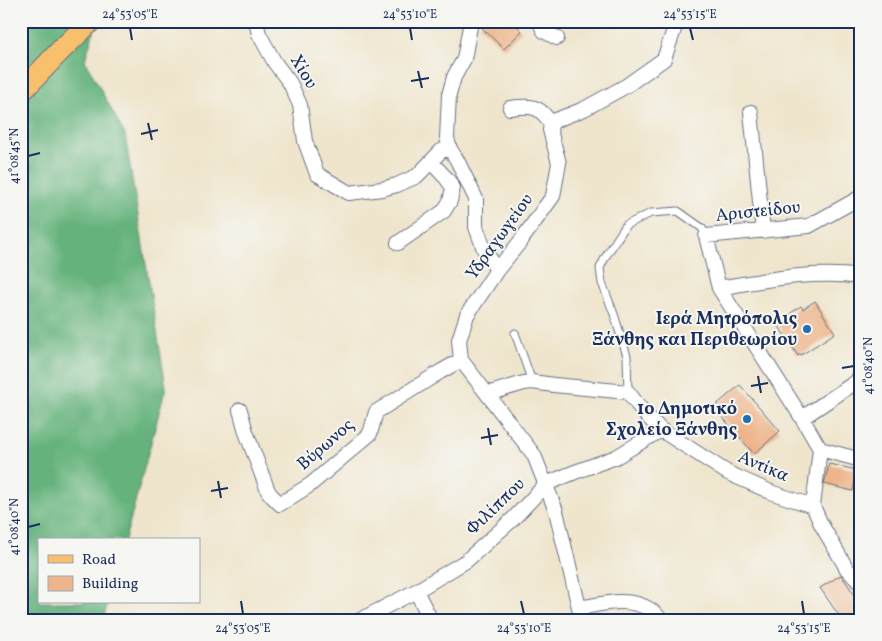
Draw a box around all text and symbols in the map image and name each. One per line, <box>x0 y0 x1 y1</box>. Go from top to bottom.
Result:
text: 24°53'05"E <box>102 7 158 23</box>
text: 24°53'10"E <box>383 7 437 23</box>
text: 24°53'15"E <box>663 7 717 23</box>
street label: Χίου <box>283 50 323 94</box>
text: 41°08'45"N <box>7 128 23 184</box>
street label: Υδραγωγείου <box>460 189 540 285</box>
street label: Αριστείδου <box>714 195 802 229</box>
place label: Ιερά Μητρόπολις Ξάνθης και Περιθεωρίου <box>592 307 797 353</box>
marker: Ιερά Μητρόπολις Ξάνθης και Περιθεωρίου <box>801 323 813 335</box>
text: 41°08'40"N <box>861 337 877 395</box>
place label: 1ο Δημοτικό Σχολείο Ξάνθης <box>606 397 737 443</box>
street label: Βύρωνος <box>292 413 360 477</box>
marker: 1ο Δημοτικό Σχολείο Ξάνθης <box>741 413 753 425</box>
street label: Αντίκα <box>734 445 792 489</box>
street label: Φιλίππου <box>461 472 531 542</box>
text: 41°08'40"N <box>7 498 23 556</box>
legend <box>38 538 200 604</box>
text: Road <box>82 550 116 571</box>
text: Building <box>82 574 139 595</box>
text: 24°53'05"E <box>215 621 271 637</box>
text: 24°53'10"E <box>497 621 551 637</box>
text: 24°53'15"E <box>777 621 831 637</box>

